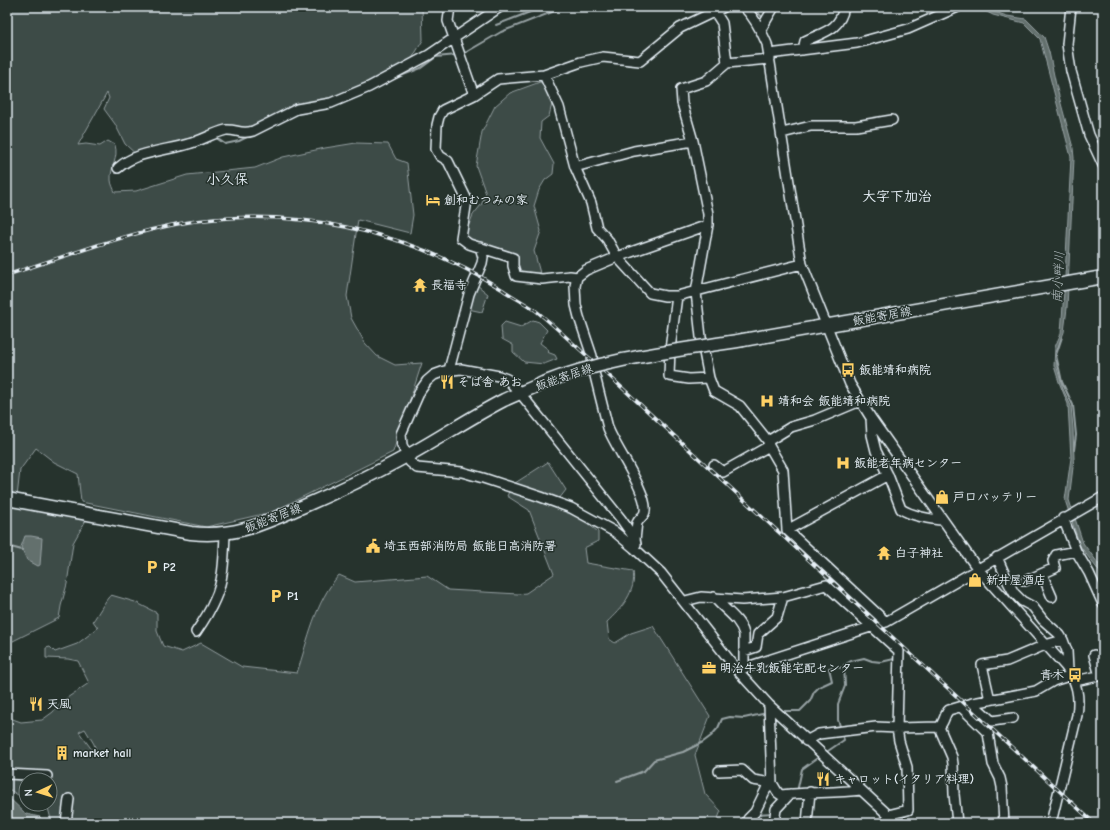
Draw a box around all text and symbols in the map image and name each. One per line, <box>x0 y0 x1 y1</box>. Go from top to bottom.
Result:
district label: 小久保 <box>206 171 248 188</box>
district label: 大字下加治 <box>862 188 932 205</box>
hotel icon: 創和むつみの家 <box>425 192 441 208</box>
place label: 創和むつみの家 <box>444 193 528 207</box>
water label: 南小畔川 <box>1049 251 1067 303</box>
temple icon: 長福寺 <box>412 277 428 293</box>
place label: 長福寺 <box>431 278 467 292</box>
street label: 飯能寄居線 <box>851 304 913 328</box>
street label: 飯能寄居線 <box>533 361 595 393</box>
bus stop icon: 飯能靖和病院 <box>840 362 856 378</box>
place label: 飯能靖和病院 <box>859 363 931 377</box>
restaurant icon: そば舎 あお <box>439 374 455 390</box>
place label: そば舎 あお <box>458 375 522 389</box>
hospital icon: 靖和会 飯能靖和病院 <box>759 393 775 409</box>
place label: 靖和会 飯能靖和病院 <box>778 394 890 408</box>
hospital icon: 飯能老年病センター <box>835 455 851 471</box>
place label: 飯能老年病センター <box>854 456 962 470</box>
shop icon: 戸口バッテリー <box>934 489 950 505</box>
place label: 戸口バッテリー <box>953 490 1037 504</box>
street label: 飯能寄居線 <box>242 501 304 535</box>
public building icon: 埼玉西部消防局 飯能日高消防署 <box>365 538 381 554</box>
place label: 埼玉西部消防局 飯能日高消防署 <box>384 539 556 553</box>
temple icon: 白子神社 <box>876 545 892 561</box>
place label: 白子神社 <box>895 546 943 560</box>
parking icon: P2 <box>144 559 160 575</box>
place label: P2 <box>163 560 176 574</box>
shop icon: 新井屋酒店 <box>967 572 983 588</box>
place label: 新井屋酒店 <box>986 573 1046 587</box>
parking icon: P1 <box>268 588 284 604</box>
place label: P1 <box>287 589 299 603</box>
office icon: 明治牛乳飯能宅配センター <box>701 660 717 676</box>
place label: 明治牛乳飯能宅配センター <box>720 661 864 675</box>
bus stop icon: 青木 <box>1067 667 1083 683</box>
place label: 青木 <box>1040 668 1064 682</box>
restaurant icon: 天風 <box>28 696 44 712</box>
place label: 天風 <box>47 697 71 711</box>
building icon: market hall <box>54 745 70 761</box>
place label: market hall <box>73 746 131 760</box>
restaurant icon: キャロット(イタリア料理) <box>815 771 831 787</box>
north arrow <box>18 772 58 812</box>
place label: キャロット(イタリア料理) <box>834 772 974 786</box>
text: N <box>22 789 35 797</box>

